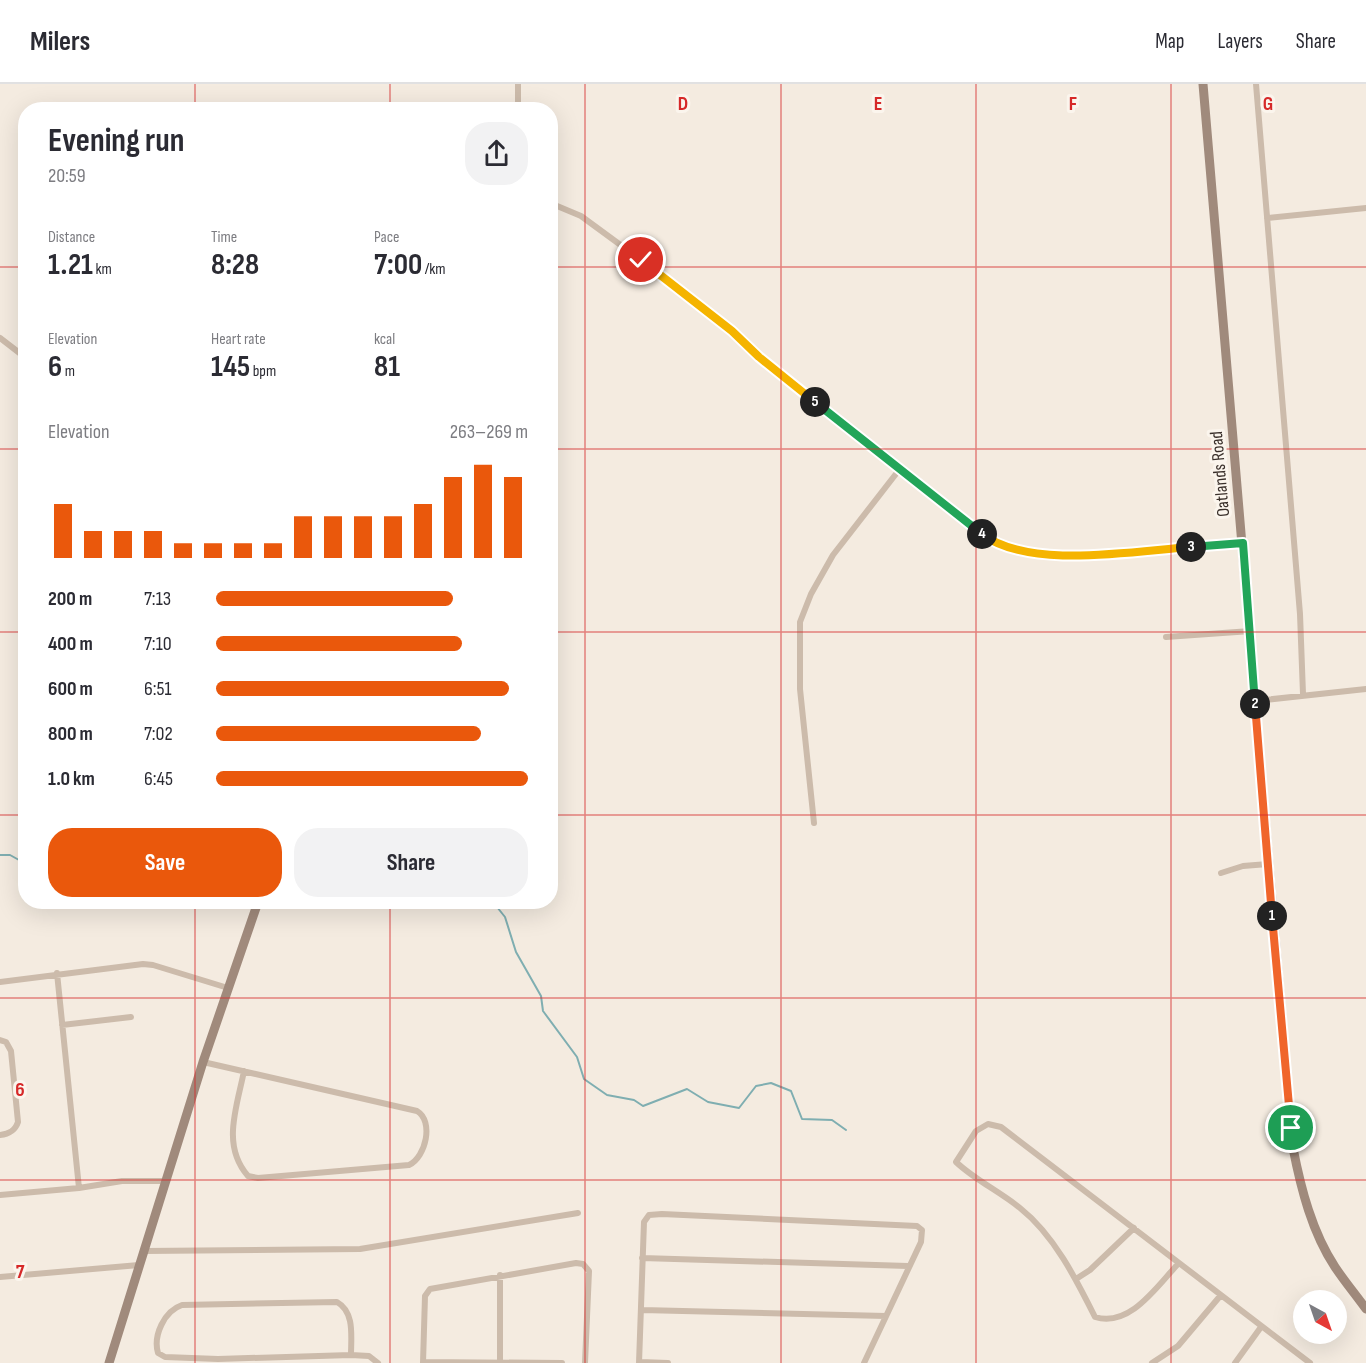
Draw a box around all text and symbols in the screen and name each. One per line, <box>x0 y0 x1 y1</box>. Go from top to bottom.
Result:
text: Milers <box>30 25 90 58</box>
text: Map <box>1155 29 1184 54</box>
text: Layers <box>1217 29 1263 54</box>
text: Share <box>1296 29 1336 54</box>
text: D <box>678 92 688 116</box>
text: E <box>874 92 882 116</box>
text: F <box>1069 92 1077 116</box>
text: G <box>1263 92 1273 116</box>
text: Evening run <box>48 121 184 161</box>
button: share <box>465 122 528 185</box>
text: 20:59 <box>48 164 86 188</box>
text: Distance <box>48 228 95 247</box>
text: Time <box>211 228 237 247</box>
text: Pace <box>374 228 399 247</box>
pin <box>615 234 666 285</box>
icon: check <box>624 243 657 276</box>
text: 1.21 <box>48 247 93 283</box>
text: 8:28 <box>211 247 259 283</box>
text: 7:00 <box>374 247 422 283</box>
text: km <box>93 260 112 279</box>
text: /km <box>422 260 446 279</box>
text: Elevation <box>48 330 97 349</box>
text: Heart rate <box>211 330 266 349</box>
text: kcal <box>374 330 395 349</box>
text: 6 <box>48 349 62 385</box>
text: 145 <box>211 349 250 385</box>
text: 81 <box>374 349 400 385</box>
text: m <box>62 362 75 381</box>
text: bpm <box>250 362 276 381</box>
pin: 5 <box>800 387 830 417</box>
text: 5 <box>811 392 819 411</box>
text: Elevation <box>48 420 110 444</box>
text: 263–269 m <box>450 420 528 444</box>
street label: Oatlands Road <box>1206 430 1234 518</box>
pin: 4 <box>967 519 997 549</box>
text: 4 <box>978 524 986 543</box>
pin: 3 <box>1176 532 1206 562</box>
text: 3 <box>1187 537 1195 556</box>
text: 200 m <box>48 587 92 611</box>
text: 7:13 <box>144 587 171 611</box>
text: 400 m <box>48 632 93 656</box>
text: 7:10 <box>144 632 172 656</box>
text: 600 m <box>48 677 93 701</box>
text: 6:51 <box>144 677 172 701</box>
pin: 2 <box>1240 689 1270 719</box>
text: 2 <box>1251 694 1259 713</box>
text: 800 m <box>48 722 93 746</box>
text: 7:02 <box>144 722 173 746</box>
text: 1.0 km <box>48 767 95 791</box>
text: 6:45 <box>144 767 173 791</box>
button: Save <box>48 828 282 897</box>
button: Share <box>294 828 528 897</box>
pin: 1 <box>1257 901 1287 931</box>
text: 1 <box>1269 906 1275 925</box>
text: 6 <box>15 1078 25 1102</box>
pin <box>1265 1102 1316 1153</box>
icon: arrive <box>1274 1111 1307 1144</box>
text: 7 <box>16 1260 25 1284</box>
north arrow <box>1293 1290 1347 1344</box>
map controls <box>1293 1290 1347 1344</box>

